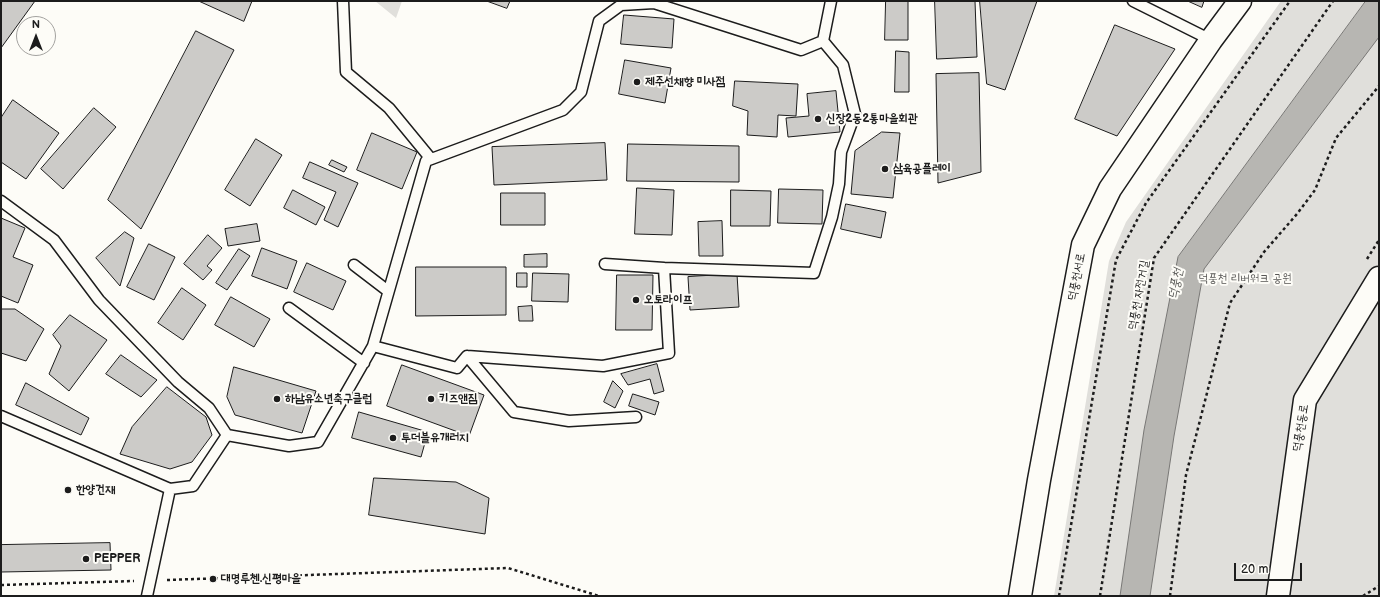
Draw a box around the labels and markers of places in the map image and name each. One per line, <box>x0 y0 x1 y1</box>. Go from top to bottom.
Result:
place label: 제주선채향 미사점 <box>645 75 725 89</box>
marker: 제주선채향 미사점 <box>632 77 642 87</box>
place label: 신장2동2통마을회관 <box>826 112 918 126</box>
marker: 신장2동2통마을회관 <box>813 114 823 124</box>
place label: 삼육공플레이 <box>893 162 951 176</box>
marker: 삼육공플레이 <box>880 164 890 174</box>
place label: 오토라이프 <box>644 293 692 307</box>
marker: 오토라이프 <box>631 295 641 305</box>
place label: 하남유소년축구클럽 <box>285 392 372 406</box>
place label: 키즈앤짐 <box>439 392 478 406</box>
marker: 하남유소년축구클럽 <box>272 394 282 404</box>
marker: 키즈앤짐 <box>426 394 436 404</box>
place label: 투더블유개러지 <box>401 431 469 445</box>
marker: 투더블유개러지 <box>388 433 398 443</box>
place label: 한양건재 <box>76 483 115 497</box>
marker: 한양건재 <box>63 485 73 495</box>
place label: PEPPER <box>94 552 140 566</box>
marker: PEPPER <box>81 554 91 564</box>
place label: 대명루첸.신평마을 <box>221 572 301 586</box>
marker: 대명루첸.신평마을 <box>208 574 218 584</box>

